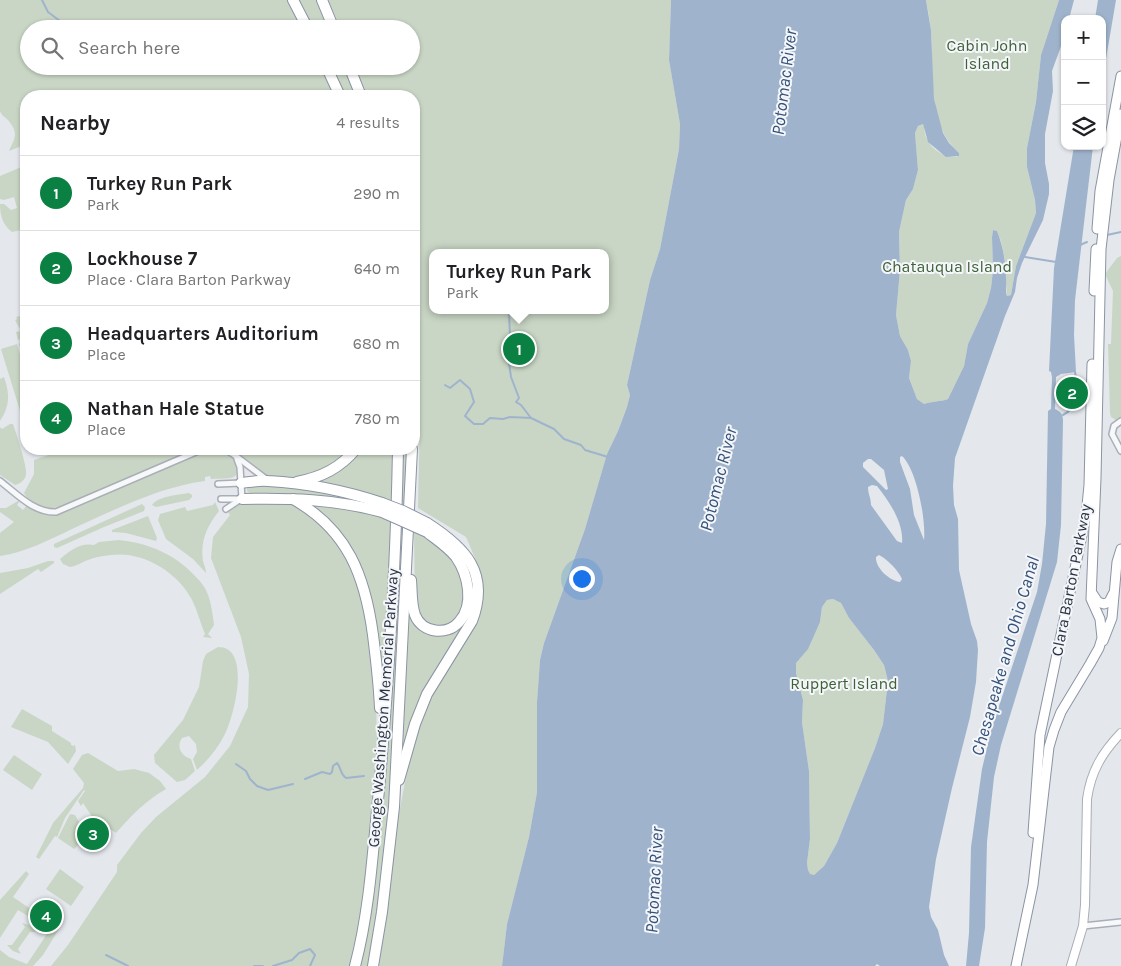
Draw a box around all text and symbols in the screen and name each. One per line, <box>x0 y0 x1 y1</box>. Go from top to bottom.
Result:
map controls <box>1061 15 1106 150</box>
button: + <box>1061 15 1106 60</box>
search box <box>20 20 420 75</box>
water label: Potomac River <box>767 27 802 136</box>
icon: search <box>38 34 66 62</box>
park label: Cabin John Island <box>947 36 1027 73</box>
text: Search here <box>78 37 180 59</box>
button: − <box>1061 60 1106 105</box>
button: layers <box>1061 105 1106 150</box>
text: Nearby <box>40 111 110 135</box>
text: 4 results <box>336 113 400 132</box>
text: Turkey Run Park <box>87 173 232 195</box>
text: 1 <box>53 184 59 203</box>
text: 290 m <box>353 184 400 203</box>
text: Park <box>87 195 119 214</box>
text: Lockhouse 7 <box>87 248 197 270</box>
popup <box>429 249 609 314</box>
park label: Chatauqua Island <box>882 257 1012 276</box>
text: 2 <box>51 259 61 278</box>
text: 640 m <box>354 259 400 278</box>
text: Turkey Run Park <box>446 261 592 283</box>
text: Place · Clara Barton Parkway <box>87 270 291 289</box>
text: Park <box>446 283 479 302</box>
text: Headquarters Auditorium <box>87 323 319 345</box>
pin: 1 <box>503 330 535 368</box>
text: 3 <box>51 334 61 353</box>
text: 680 m <box>353 334 400 353</box>
text: Place <box>87 345 126 364</box>
pin: 2 <box>1056 374 1088 412</box>
text: Nathan Hale Statue <box>87 398 264 420</box>
text: 4 <box>51 409 61 428</box>
text: 780 m <box>354 409 400 428</box>
text: Place <box>87 420 126 439</box>
water label: Potomac River <box>694 424 742 533</box>
street label: Clara Barton Parkway <box>1047 502 1095 658</box>
water label: Chesapeake and Ohio Canal <box>966 553 1044 758</box>
your location <box>569 566 595 592</box>
street label: George Washington Memorial Parkway <box>364 567 402 848</box>
park label: Ruppert Island <box>790 674 898 693</box>
pin: 3 <box>77 815 109 853</box>
water label: Potomac River <box>640 825 668 934</box>
pin: 4 <box>30 897 62 935</box>

